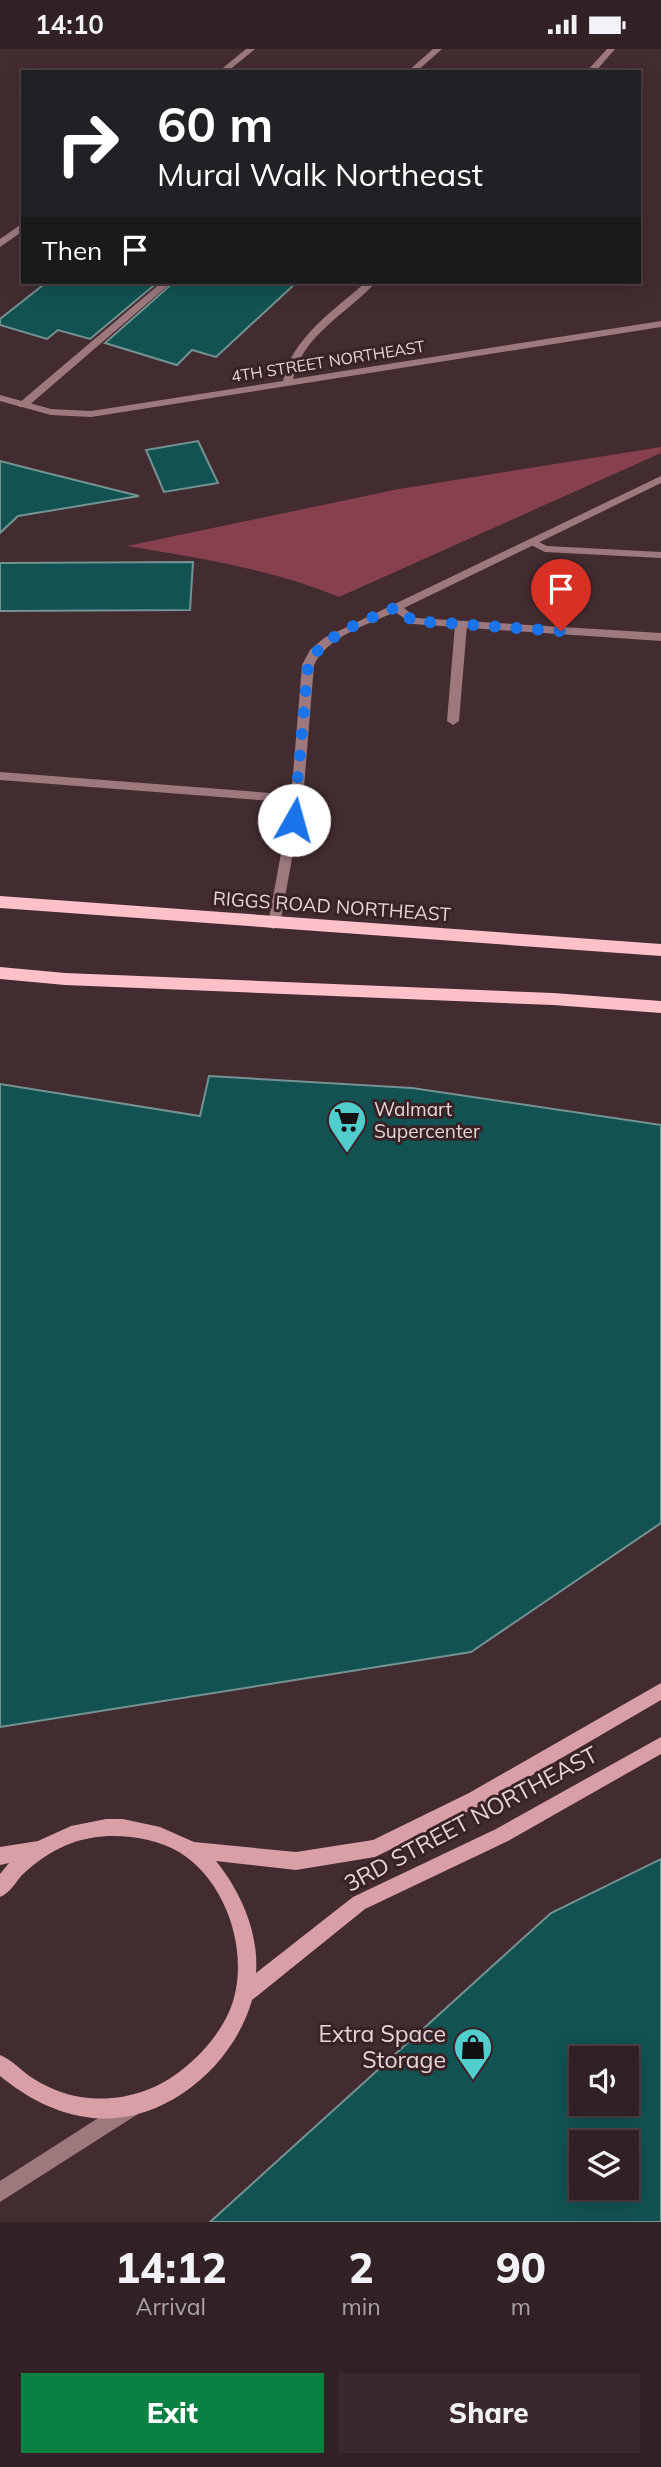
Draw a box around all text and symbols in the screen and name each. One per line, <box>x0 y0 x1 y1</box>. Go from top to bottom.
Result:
text: 14:10 <box>35 8 104 41</box>
text: 60 m <box>157 93 273 154</box>
icon: right <box>42 98 133 189</box>
text: Mural Walk Northeast <box>157 154 483 194</box>
icon: arrive <box>116 231 154 269</box>
text: Then <box>42 234 102 267</box>
street label: 4TH STREET NORTHEAST <box>230 336 427 386</box>
pin <box>531 559 591 631</box>
icon: arrive <box>542 570 580 608</box>
position arrow <box>257 783 331 857</box>
street label: RIGGS ROAD NORTHEAST <box>212 886 452 926</box>
place label: Walmart Supercenter <box>374 1097 480 1143</box>
supermarket icon: Walmart Supercenter <box>326 1099 368 1154</box>
street label: 3RD STREET NORTHEAST <box>339 1739 603 1898</box>
place label: Extra Space Storage <box>318 2019 446 2074</box>
shop icon: Extra Space Storage <box>452 2026 494 2081</box>
map controls <box>569 2046 639 2200</box>
button: sound <box>569 2046 639 2116</box>
button: layers <box>569 2130 639 2200</box>
text: 14:12 <box>115 2241 227 2294</box>
text: 2 <box>349 2241 374 2294</box>
text: 90 <box>496 2241 546 2294</box>
text: Arrival <box>136 2292 206 2321</box>
text: min <box>342 2292 381 2321</box>
text: m <box>511 2292 531 2321</box>
button: Exit <box>21 2373 324 2453</box>
button: Share <box>338 2373 640 2453</box>

